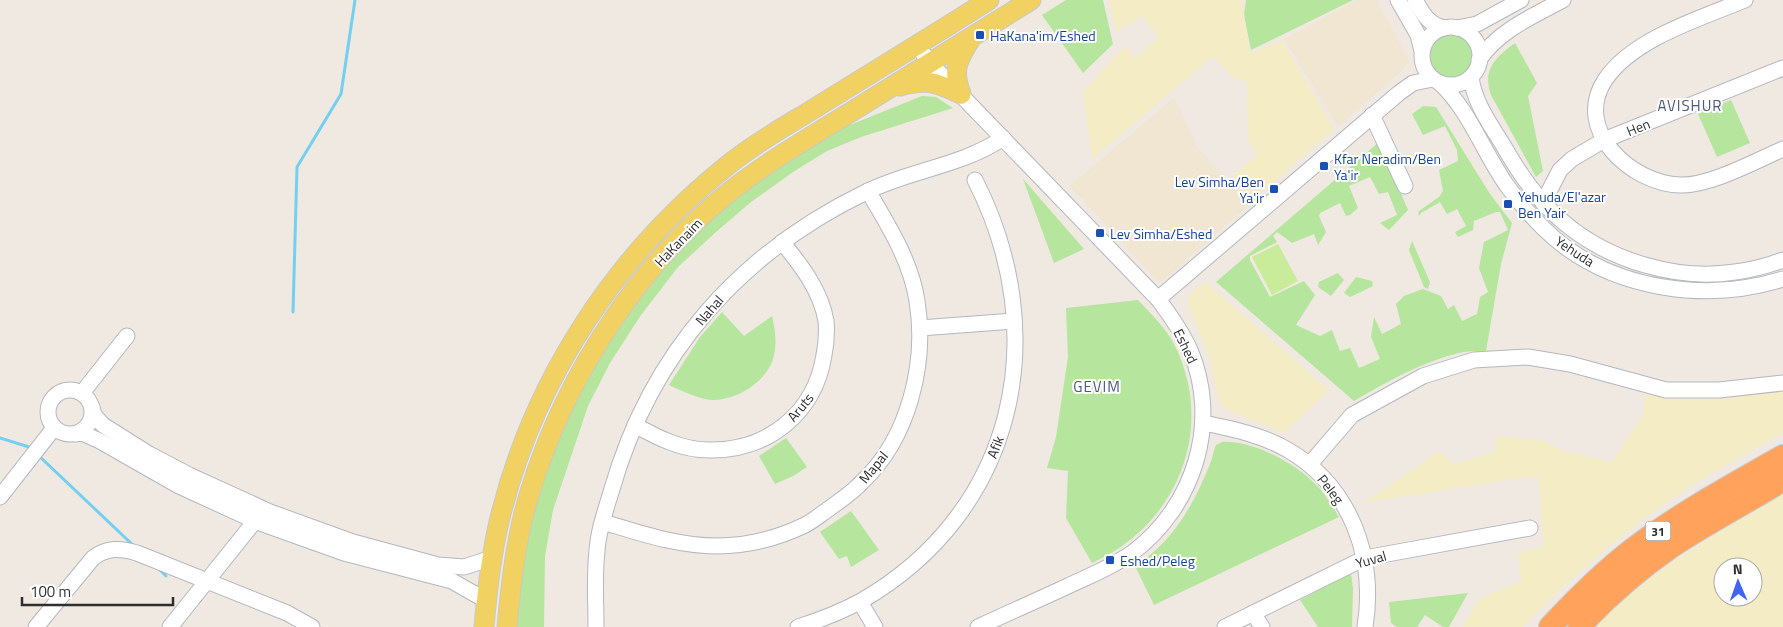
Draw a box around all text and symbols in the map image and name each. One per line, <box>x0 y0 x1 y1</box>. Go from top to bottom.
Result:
place label: HaKana'im/Eshed <box>990 25 1096 46</box>
marker: HaKana'im/Eshed <box>974 29 986 41</box>
district label: AVISHUR <box>1657 94 1723 117</box>
street label: Hen <box>1623 113 1653 141</box>
place label: Kfar Neradim/Ben Ya'ir <box>1334 148 1441 185</box>
marker: Kfar Neradim/Ben Ya'ir <box>1318 160 1330 172</box>
place label: Lev Simha/Ben Ya'ir <box>1175 171 1264 208</box>
marker: Lev Simha/Ben Ya'ir <box>1268 183 1280 195</box>
place label: Yehuda/El'azar Ben Yair <box>1518 186 1606 223</box>
marker: Yehuda/El'azar Ben Yair <box>1502 198 1514 210</box>
street label: HaKanaim <box>649 213 707 271</box>
place label: Lev Simha/Eshed <box>1110 223 1212 244</box>
marker: Lev Simha/Eshed <box>1094 227 1106 239</box>
street label: Yehuda <box>1551 230 1599 272</box>
street label: Nahal <box>690 290 728 330</box>
street label: Eshed <box>1169 325 1203 367</box>
district label: GEVIM <box>1073 375 1121 398</box>
street label: Aruts <box>782 388 818 426</box>
street label: Afik <box>981 432 1009 461</box>
street label: Mapal <box>853 446 893 488</box>
street label: Peleg <box>1313 470 1349 508</box>
road number: 31 <box>1646 522 1670 540</box>
street label: Yuval <box>1353 545 1389 573</box>
place label: Eshed/Peleg <box>1120 550 1195 571</box>
marker: Eshed/Peleg <box>1104 554 1116 566</box>
north arrow <box>1713 557 1763 607</box>
text: N <box>1732 558 1743 579</box>
scale bar <box>22 574 174 606</box>
text: 100 m <box>30 580 71 603</box>

